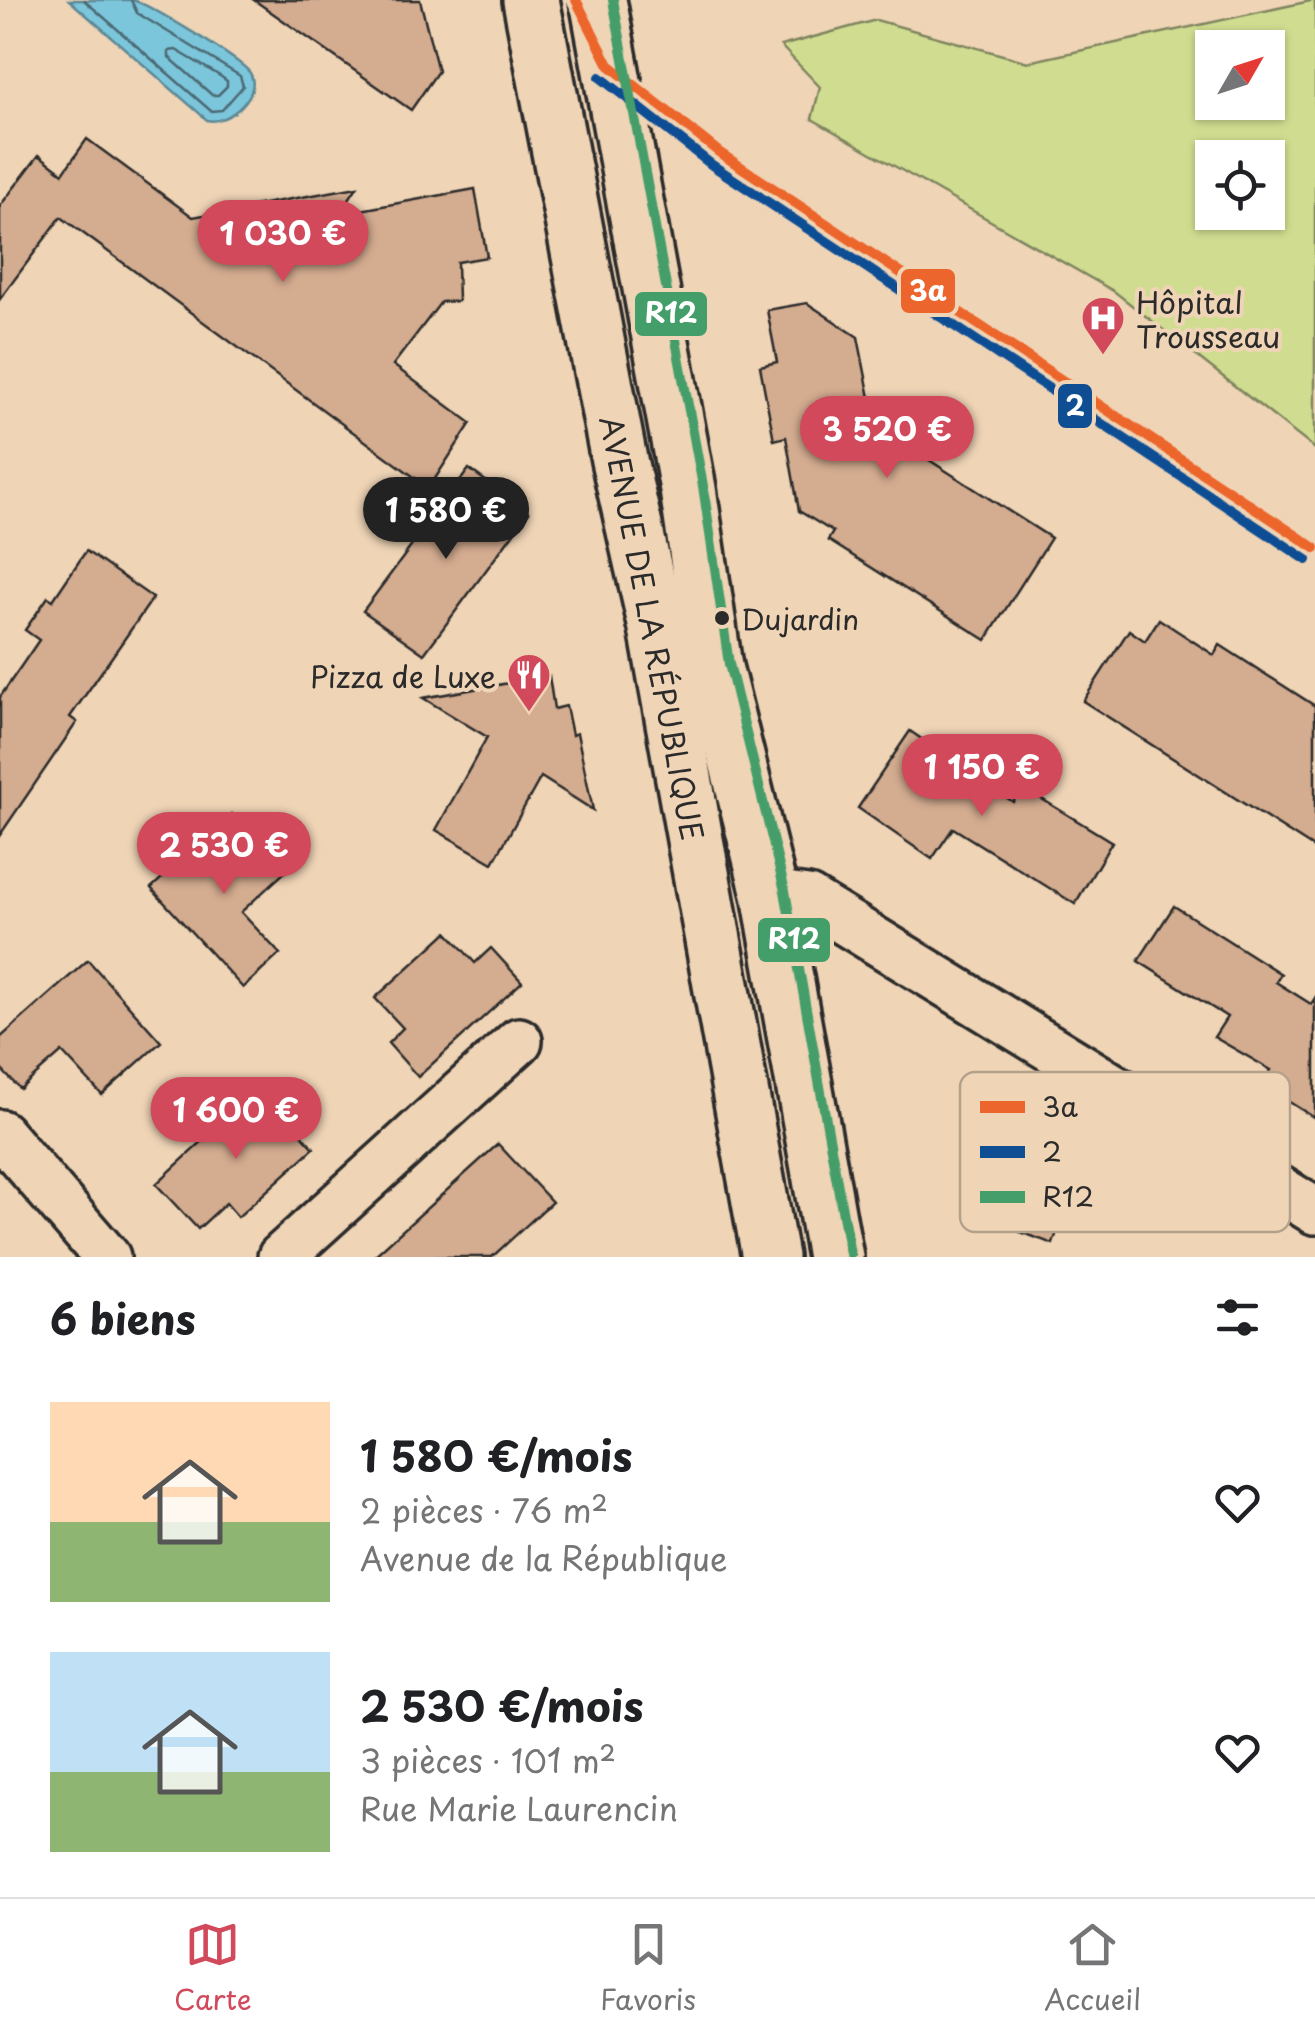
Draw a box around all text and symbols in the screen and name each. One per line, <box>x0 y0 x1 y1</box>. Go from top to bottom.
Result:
north arrow <box>1195 30 1285 120</box>
map controls <box>1195 30 1285 230</box>
button: locate <box>1195 140 1285 230</box>
pin: 1 030 € <box>191 200 375 285</box>
text: 1 030 € <box>220 208 346 256</box>
line badge: 3a <box>899 267 957 315</box>
text: 3a <box>909 268 947 311</box>
place label: Hôpital Trousseau <box>1136 279 1280 358</box>
line badge: R12 <box>633 290 709 338</box>
text: R12 <box>645 290 697 333</box>
hospital icon: Hôpital Trousseau <box>1080 295 1126 356</box>
line badge: 2 <box>1056 382 1094 430</box>
text: 2 <box>1065 383 1085 426</box>
pin: 3 520 € <box>795 396 979 481</box>
text: 3 520 € <box>822 404 952 452</box>
street label: AVENUE DE LA RÉPUBLIQUE <box>590 412 716 844</box>
pin: 1 580 € <box>354 477 538 562</box>
text: 1 580 € <box>385 485 507 533</box>
place label: Dujardin <box>741 597 859 640</box>
marker: Dujardin <box>712 608 732 628</box>
restaurant icon: Pizza de Luxe <box>506 652 552 713</box>
place label: Pizza de Luxe <box>310 653 496 698</box>
pin: 1 150 € <box>890 734 1074 819</box>
text: 1 150 € <box>924 742 1040 790</box>
pin: 2 530 € <box>132 812 316 897</box>
text: 2 530 € <box>159 820 289 868</box>
line badge: R12 <box>756 916 832 964</box>
text: R12 <box>768 916 820 959</box>
legend <box>960 1072 1290 1232</box>
pin: 1 600 € <box>144 1077 328 1162</box>
text: 3a <box>1042 1084 1078 1127</box>
text: 1 600 € <box>173 1085 299 1133</box>
text: 2 <box>1042 1129 1062 1172</box>
text: R12 <box>1042 1174 1094 1217</box>
text: 6 biens <box>50 1286 196 1349</box>
icon: filters <box>1210 1290 1265 1345</box>
text: 1 580 €/mois <box>360 1423 633 1486</box>
icon: home <box>130 1442 250 1562</box>
icon: heart <box>1210 1475 1265 1530</box>
text: 2 pièces · 76 m² <box>360 1486 608 1534</box>
text: Avenue de la République <box>360 1534 727 1582</box>
text: 2 530 €/mois <box>360 1673 644 1736</box>
icon: home <box>130 1692 250 1812</box>
icon: heart <box>1210 1725 1265 1780</box>
text: 3 pièces · 101 m² <box>360 1736 616 1784</box>
text: Rue Marie Laurencin <box>360 1784 679 1832</box>
tab: Carte <box>174 1917 252 2020</box>
tab: Favoris <box>600 1917 696 2020</box>
tab: Accueil <box>1044 1917 1141 2020</box>

